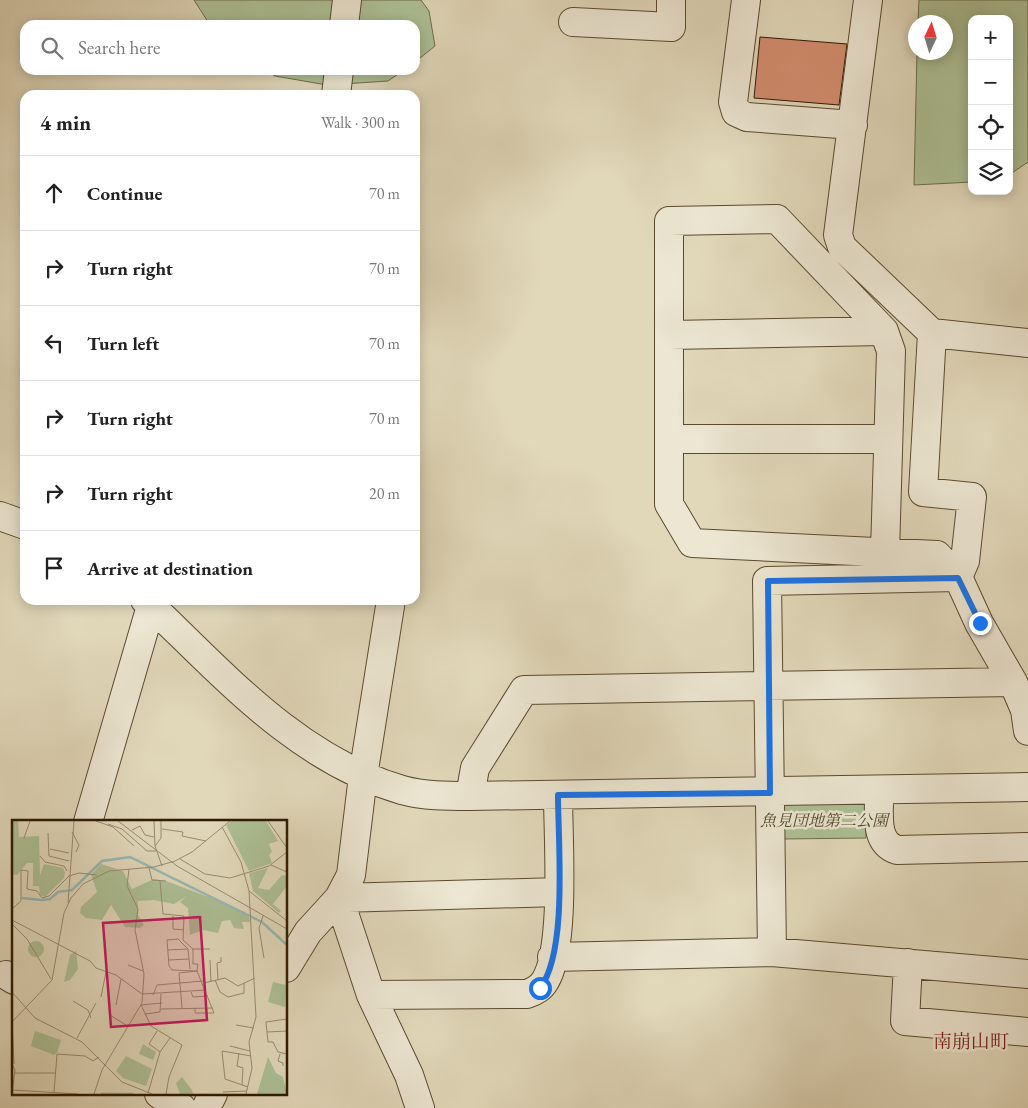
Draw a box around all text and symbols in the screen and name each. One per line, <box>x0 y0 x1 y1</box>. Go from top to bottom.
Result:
north arrow <box>908 15 953 60</box>
map controls <box>968 15 1013 195</box>
button: + <box>968 15 1013 60</box>
search box <box>20 20 420 75</box>
icon: search <box>38 34 66 62</box>
text: Search here <box>78 35 160 60</box>
button: − <box>968 60 1013 105</box>
button: locate <box>968 105 1013 150</box>
text: 4 min <box>40 109 91 136</box>
text: Walk · 300 m <box>321 112 400 133</box>
button: layers <box>968 150 1013 195</box>
icon: ahead <box>40 179 68 207</box>
text: Continue <box>87 181 162 206</box>
text: 70 m <box>369 183 400 204</box>
icon: right <box>40 254 68 282</box>
text: Turn right <box>87 256 173 281</box>
text: 70 m <box>369 258 400 279</box>
icon: left <box>40 329 68 357</box>
text: Turn left <box>87 331 159 356</box>
text: 70 m <box>369 333 400 354</box>
icon: right <box>40 404 68 432</box>
text: Turn right <box>87 406 173 431</box>
text: 70 m <box>369 408 400 429</box>
icon: right <box>40 479 68 507</box>
text: Turn right <box>87 481 173 506</box>
text: 20 m <box>369 483 400 504</box>
icon: arrive <box>40 554 68 582</box>
text: Arrive at destination <box>87 556 253 581</box>
route end <box>969 612 992 635</box>
park label: 魚見団地第二公園 <box>760 810 891 831</box>
inset map <box>12 820 288 1096</box>
route start <box>529 977 552 1000</box>
district label: 南崩山町 <box>933 1029 1009 1054</box>

